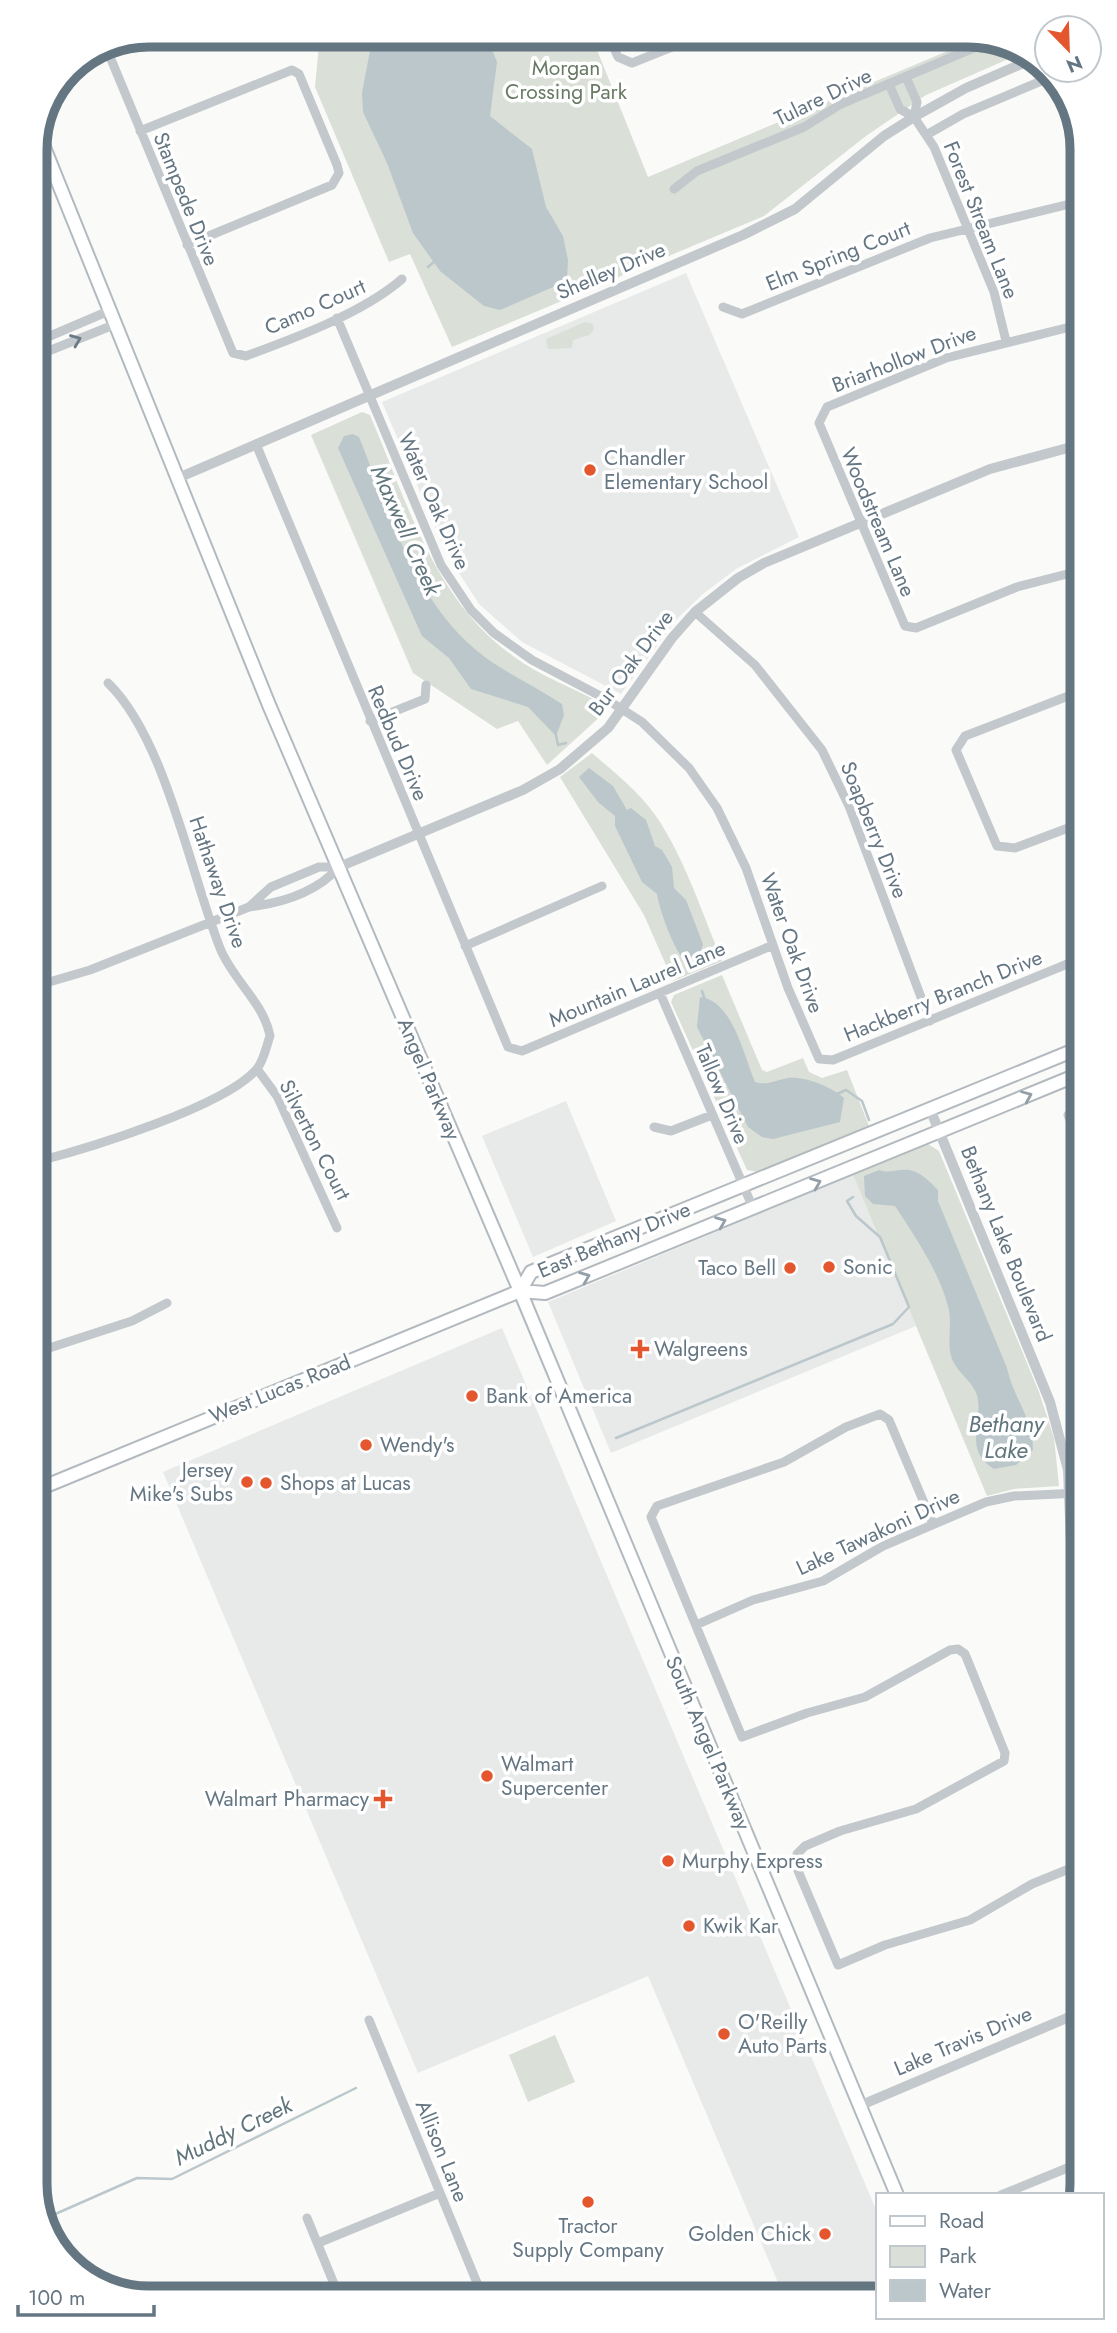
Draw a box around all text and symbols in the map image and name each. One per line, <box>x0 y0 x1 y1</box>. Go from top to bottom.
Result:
north arrow <box>1033 14 1103 84</box>
text: N <box>1062 49 1087 80</box>
park label: Morgan Crossing Park <box>505 53 628 107</box>
street label: Tulare Drive <box>769 60 877 133</box>
street label: Stampede Drive <box>146 128 226 270</box>
street label: Forest Stream Lane <box>936 137 1026 303</box>
street label: Elm Spring Court <box>761 213 915 299</box>
street label: Shelley Drive <box>552 235 670 307</box>
street label: Camo Court <box>260 271 370 343</box>
street label: Briarhollow Drive <box>828 318 981 400</box>
one-way arrow <box>70 334 82 348</box>
street label: Water Oak Drive <box>390 428 478 574</box>
place label: Chandler Elementary School <box>604 443 768 497</box>
street label: Woodstream Lane <box>833 443 923 601</box>
water label: Maxwell Creek <box>362 459 450 602</box>
marker: Chandler Elementary School <box>582 462 598 478</box>
street label: Bur Oak Drive <box>581 604 681 722</box>
street label: Redbud Drive <box>360 681 436 805</box>
street label: Soapberry Drive <box>833 757 915 903</box>
street label: Hathaway Drive <box>181 812 255 952</box>
street label: Water Oak Drive <box>753 869 831 1017</box>
street label: Mountain Laurel Lane <box>544 933 730 1035</box>
street label: Hackberry Branch Drive <box>839 942 1047 1050</box>
street label: Angel Parkway <box>390 1013 469 1145</box>
street label: Tallow Drive <box>688 1039 757 1149</box>
street label: Silverton Court <box>272 1075 358 1205</box>
one-way arrow <box>1019 1090 1032 1104</box>
street label: Bethany Lake Boulevard <box>953 1142 1059 1346</box>
one-way arrow <box>810 1177 822 1191</box>
street label: East Bethany Drive <box>533 1194 695 1286</box>
one-way arrow <box>714 1216 726 1230</box>
place label: Sonic <box>843 1252 893 1282</box>
place label: Taco Bell <box>698 1253 776 1283</box>
marker: Sonic <box>821 1259 837 1275</box>
marker: Taco Bell <box>782 1260 798 1276</box>
one-way arrow <box>578 1272 590 1286</box>
place label: Walgreens <box>654 1334 748 1364</box>
marker: Walgreens <box>632 1341 648 1357</box>
street label: West Lucas Road <box>205 1347 355 1431</box>
place label: Bank of America <box>486 1381 632 1411</box>
marker: Bank of America <box>464 1388 480 1404</box>
water label: Bethany Lake <box>968 1407 1046 1467</box>
place label: Wendy's <box>380 1430 455 1460</box>
marker: Wendy's <box>358 1437 374 1453</box>
place label: Jersey Mike's Subs <box>130 1455 234 1509</box>
place label: Shops at Lucas <box>280 1468 411 1498</box>
marker: Jersey Mike's Subs <box>239 1474 255 1490</box>
marker: Shops at Lucas <box>258 1475 274 1491</box>
street label: Lake Tawakoni Drive <box>791 1481 965 1583</box>
street label: South Angel Parkway <box>658 1651 759 1835</box>
place label: Walmart Supercenter <box>501 1749 609 1803</box>
marker: Walmart Supercenter <box>479 1768 495 1784</box>
place label: Walmart Pharmacy <box>205 1784 370 1814</box>
marker: Walmart Pharmacy <box>375 1791 391 1807</box>
place label: Murphy Express <box>682 1846 823 1876</box>
marker: Murphy Express <box>660 1853 676 1869</box>
place label: Kwik Kar <box>703 1911 779 1941</box>
marker: Kwik Kar <box>681 1918 697 1934</box>
street label: Lake Travis Drive <box>889 1998 1037 2084</box>
place label: O'Reilly Auto Parts <box>738 2007 827 2061</box>
marker: O'Reilly Auto Parts <box>716 2026 732 2042</box>
water label: Muddy Creek <box>168 2087 299 2174</box>
street label: Allison Lane <box>408 2095 476 2207</box>
legend <box>876 2193 1103 2319</box>
marker: Tractor Supply Company <box>580 2194 596 2210</box>
text: Road <box>939 2206 984 2236</box>
place label: Tractor Supply Company <box>512 2211 664 2265</box>
place label: Golden Chick <box>688 2219 812 2249</box>
marker: Golden Chick <box>817 2226 833 2242</box>
text: Park <box>939 2241 977 2271</box>
scale bar <box>18 2274 154 2318</box>
text: Water <box>939 2276 992 2306</box>
text: 100 m <box>28 2283 85 2313</box>

